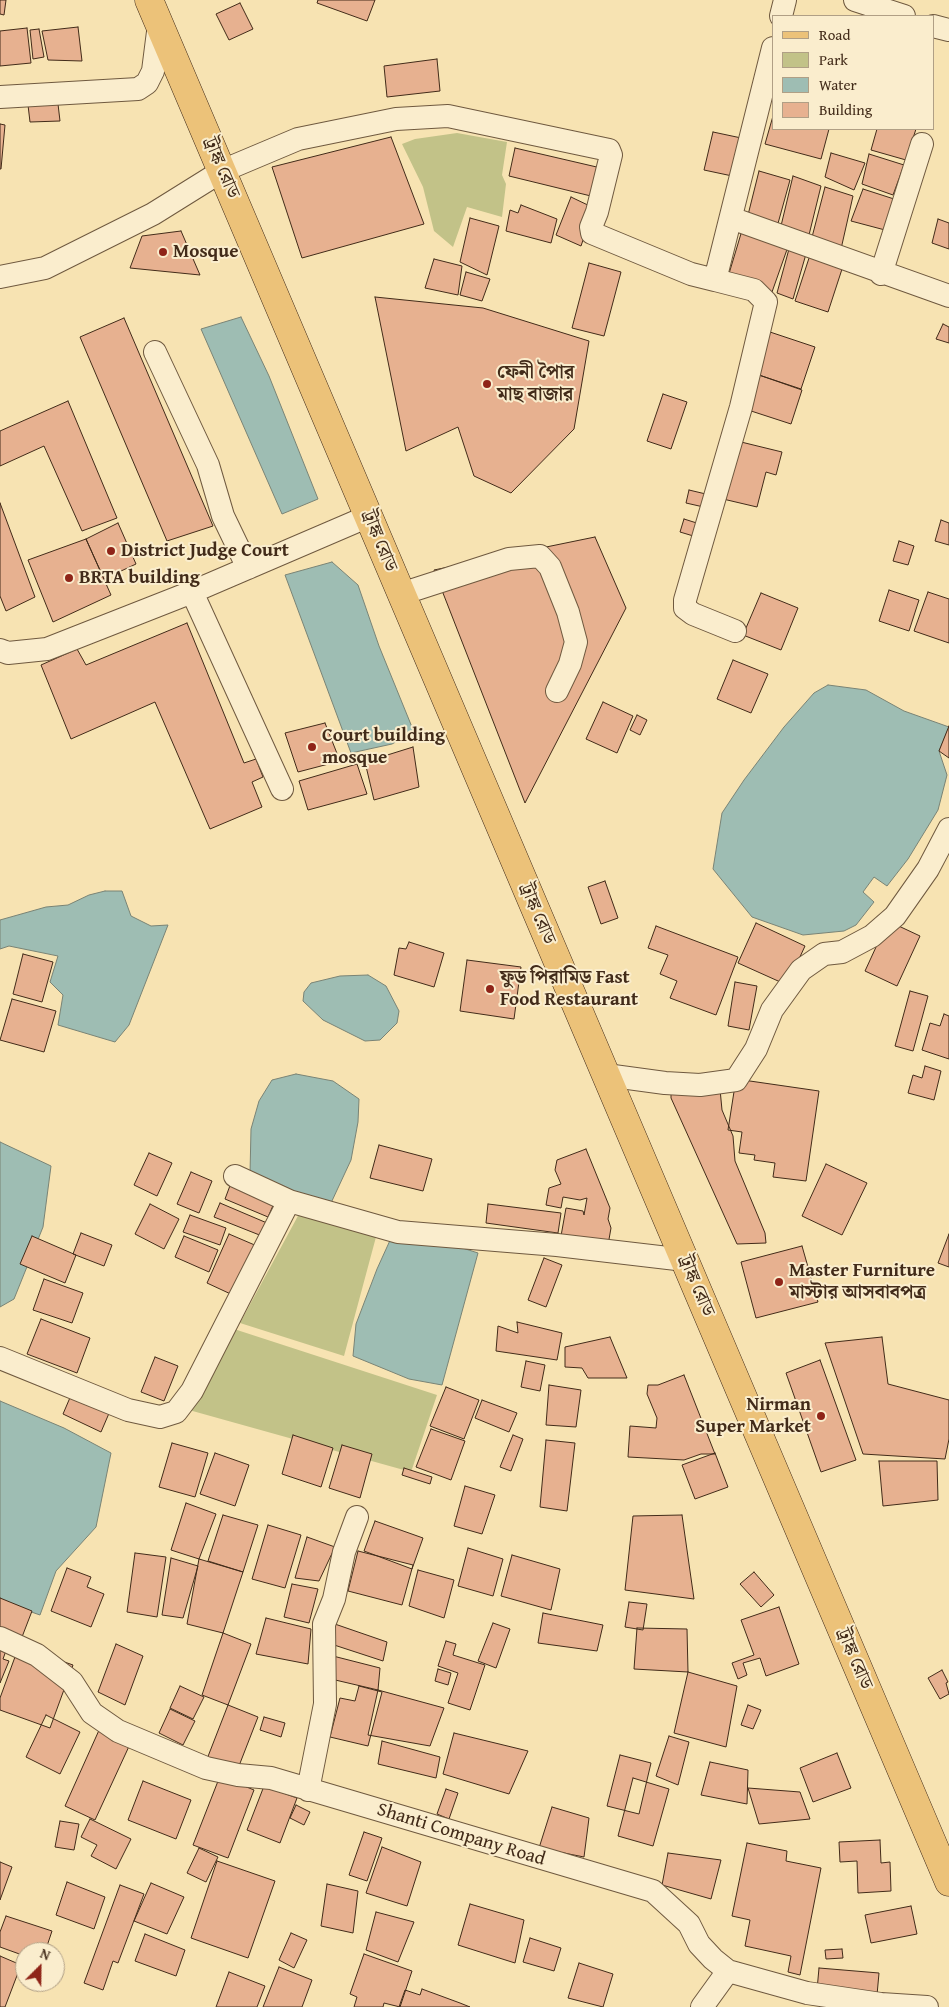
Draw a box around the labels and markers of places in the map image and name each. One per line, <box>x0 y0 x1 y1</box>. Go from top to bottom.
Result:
place label: Mosque <box>173 241 238 263</box>
marker: Mosque <box>157 246 169 258</box>
place label: ফেনী পৈার মাছ বাজার <box>497 362 574 406</box>
marker: ফেনী পৈার মাছ বাজার <box>481 378 493 390</box>
place label: District Judge Court <box>121 540 289 562</box>
marker: District Judge Court <box>105 545 117 557</box>
place label: BRTA building <box>79 567 200 589</box>
marker: BRTA building <box>63 572 75 584</box>
place label: Court building mosque <box>322 725 445 769</box>
marker: Court building mosque <box>306 741 318 753</box>
place label: ফুড পিরামিড Fast Food Restaurant <box>500 967 638 1011</box>
marker: ফুড পিরামিড Fast Food Restaurant <box>484 983 496 995</box>
place label: Master Furniture মাস্টার আসবাবপত্র <box>789 1260 935 1304</box>
marker: Master Furniture মাস্টার আসবাবপত্র <box>773 1276 785 1288</box>
place label: Nirman Super Market <box>695 1394 811 1438</box>
marker: Nirman Super Market <box>815 1410 827 1422</box>

